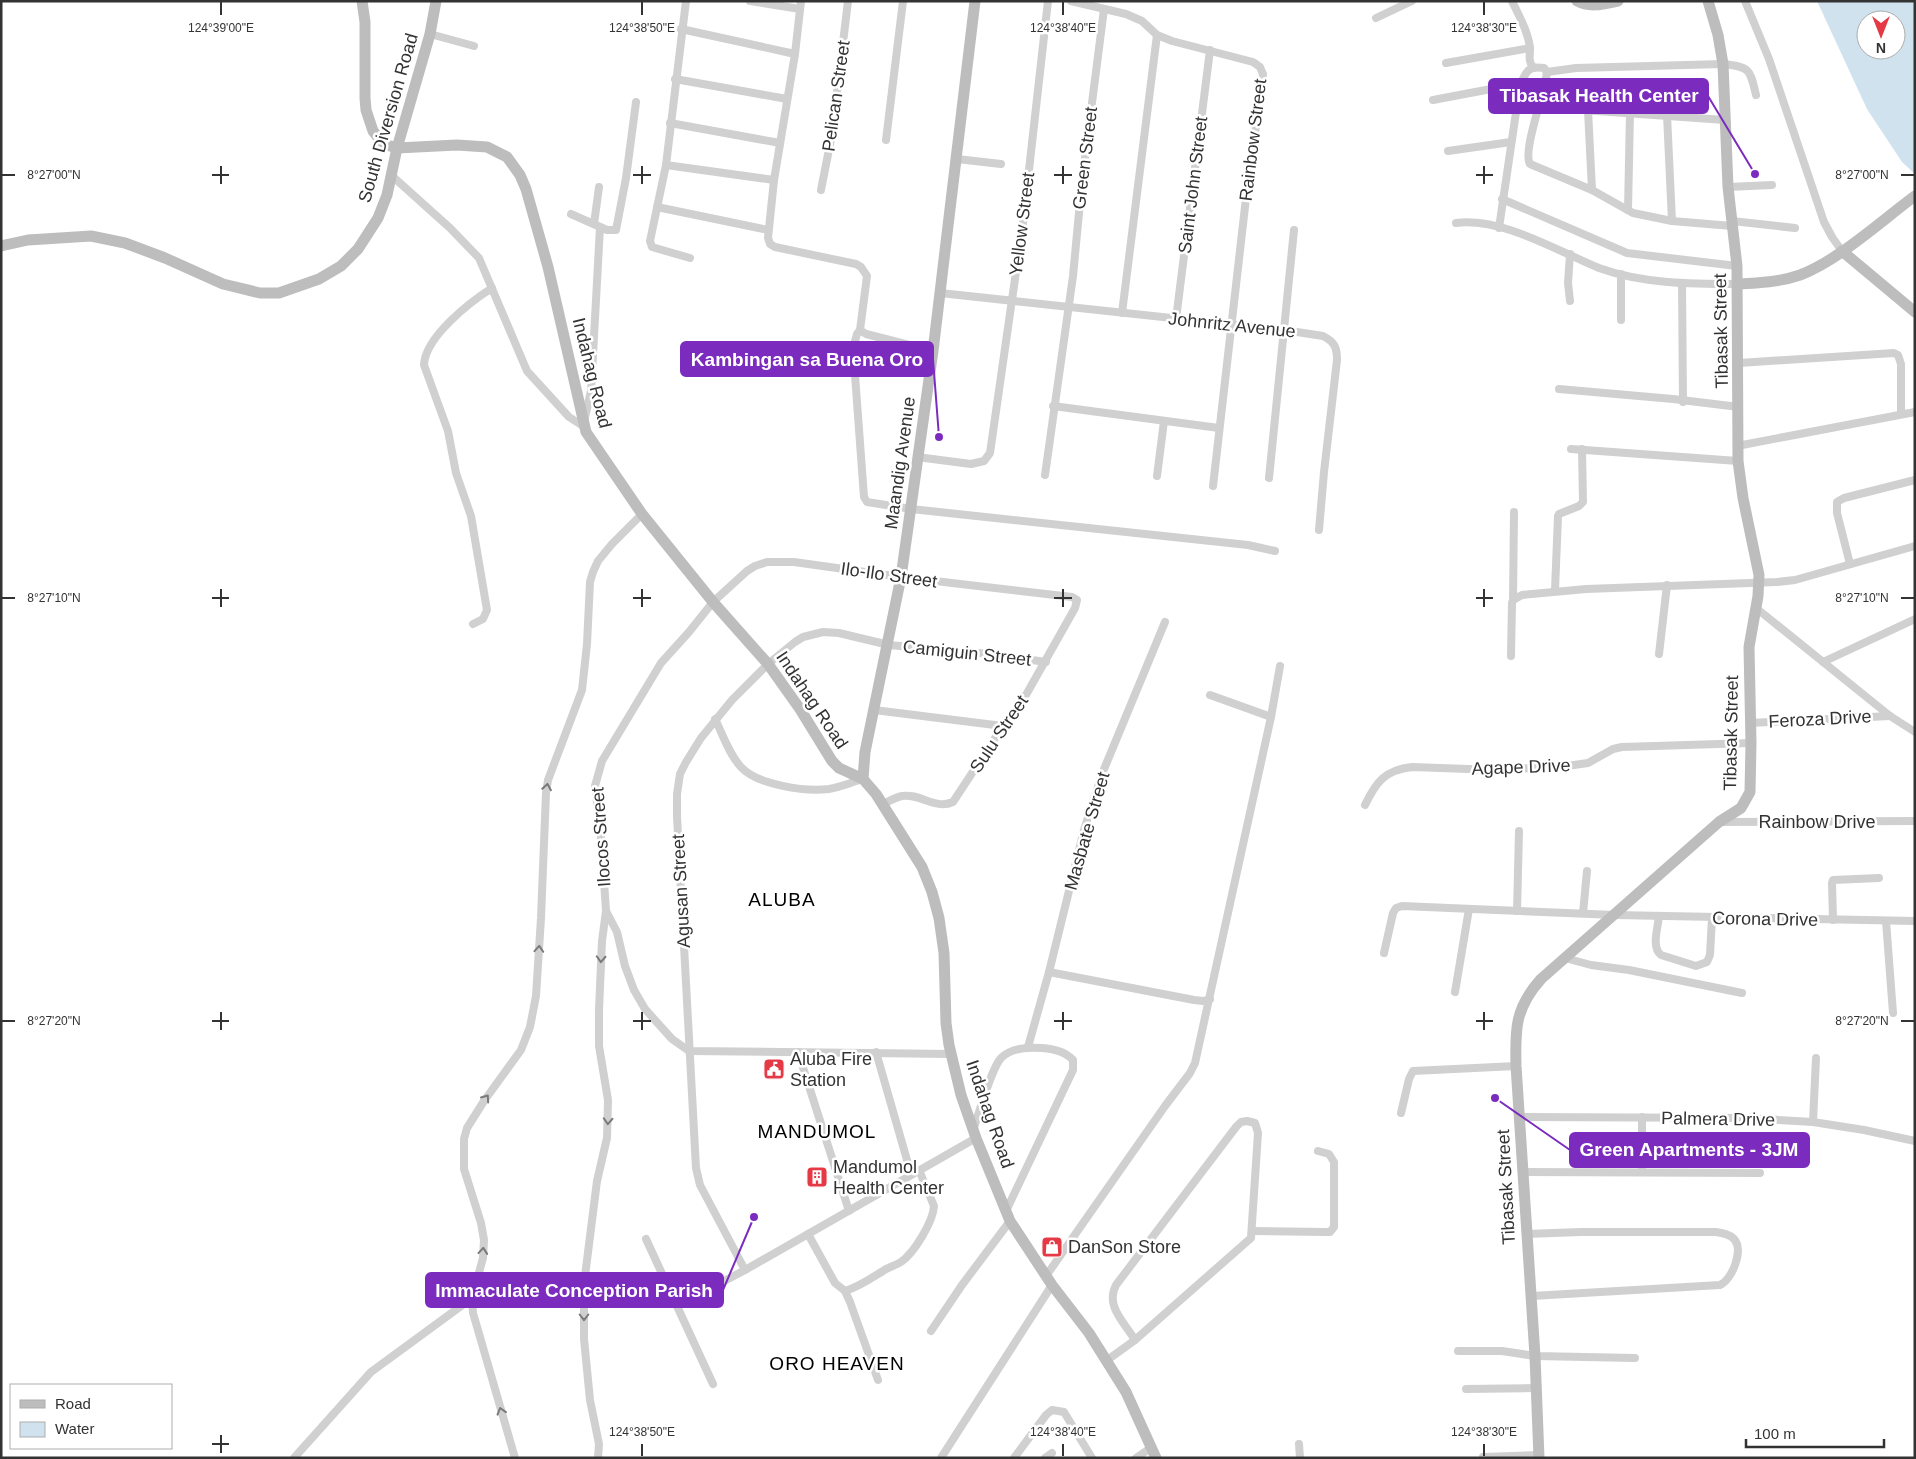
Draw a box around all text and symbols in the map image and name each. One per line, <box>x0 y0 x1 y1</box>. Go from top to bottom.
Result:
north arrow <box>1856 10 1906 60</box>
text: 124°39'00"E <box>188 21 254 35</box>
text: 124°38'50"E <box>609 21 675 35</box>
text: 124°38'40"E <box>1030 21 1096 35</box>
text: 124°38'30"E <box>1451 21 1517 35</box>
street label: South Diversion Road <box>354 31 422 205</box>
street label: Pelican Street <box>818 39 854 153</box>
text: N <box>1876 40 1886 56</box>
street label: Rainbow Street <box>1236 78 1270 202</box>
callout: Tibasak Health Center <box>1489 79 1708 113</box>
text: Tibasak Health Center <box>1499 85 1699 106</box>
street label: Green Street <box>1069 106 1101 210</box>
street label: Saint John Street <box>1175 115 1211 255</box>
text: 8°27'00"N <box>27 168 81 182</box>
text: 8°27'00"N <box>1835 168 1889 182</box>
street label: Yellow Street <box>1006 171 1038 277</box>
street label: Tibasak Street <box>1710 273 1732 389</box>
street label: Johnritz Avenue <box>1167 308 1297 342</box>
street label: Indahag Road <box>569 316 615 430</box>
callout: Kambingan sa Buena Oro <box>681 342 933 376</box>
text: Kambingan sa Buena Oro <box>691 349 923 370</box>
street label: Maandig Avenue <box>881 395 919 531</box>
street label: Ilo-Ilo Street <box>840 558 938 592</box>
text: 8°27'10"N <box>27 591 81 605</box>
text: 8°27'10"N <box>1835 591 1889 605</box>
street label: Camiguin Street <box>902 636 1032 670</box>
street label: Indahag Road <box>772 648 852 752</box>
street label: Tibasak Street <box>1720 675 1742 791</box>
street label: Sulu Street <box>966 691 1032 777</box>
street label: Feroza Drive <box>1768 706 1872 732</box>
street label: Agape Drive <box>1471 755 1571 779</box>
street label: Masbate Street <box>1061 770 1113 892</box>
one-way arrow <box>542 783 552 791</box>
street label: Ilocos Street <box>588 786 614 888</box>
street label: Rainbow Drive <box>1758 812 1876 832</box>
street label: Agusan Street <box>668 834 694 948</box>
district label: ALUBA <box>748 889 816 910</box>
street label: Corona Drive <box>1712 908 1818 930</box>
one-way arrow <box>533 945 544 953</box>
one-way arrow <box>596 956 607 964</box>
text: 8°27'20"N <box>27 1014 81 1028</box>
text: 8°27'20"N <box>1835 1014 1889 1028</box>
place label: Aluba Fire Station <box>790 1049 872 1090</box>
public building icon: Aluba Fire Station <box>762 1057 786 1081</box>
street label: Indahag Road <box>962 1057 1018 1171</box>
one-way arrow <box>480 1094 489 1104</box>
street label: Palmera Drive <box>1661 1108 1775 1130</box>
one-way arrow <box>603 1117 614 1125</box>
district label: MANDUMOL <box>758 1121 876 1142</box>
street label: Tibasak Street <box>1493 1129 1519 1245</box>
callout: Green Apartments - 3JM <box>1570 1133 1809 1167</box>
text: Green Apartments - 3JM <box>1580 1139 1798 1160</box>
place label: Mandumol Health Center <box>833 1157 944 1198</box>
building icon: Mandumol Health Center <box>805 1165 829 1189</box>
shop icon: DanSon Store <box>1040 1235 1064 1259</box>
place label: DanSon Store <box>1068 1237 1181 1257</box>
one-way arrow <box>477 1247 488 1255</box>
callout: Immaculate Conception Parish <box>426 1273 723 1307</box>
text: Immaculate Conception Parish <box>435 1280 713 1301</box>
one-way arrow <box>579 1313 589 1321</box>
district label: ORO HEAVEN <box>769 1353 905 1374</box>
legend <box>10 1384 172 1449</box>
text: Road <box>55 1395 91 1412</box>
one-way arrow <box>496 1408 506 1416</box>
scale bar <box>1746 1416 1884 1448</box>
text: Water <box>55 1420 94 1437</box>
text: 124°38'50"E <box>609 1425 675 1439</box>
text: 124°38'40"E <box>1030 1425 1096 1439</box>
text: 124°38'30"E <box>1451 1425 1517 1439</box>
text: 100 m <box>1754 1425 1796 1442</box>

